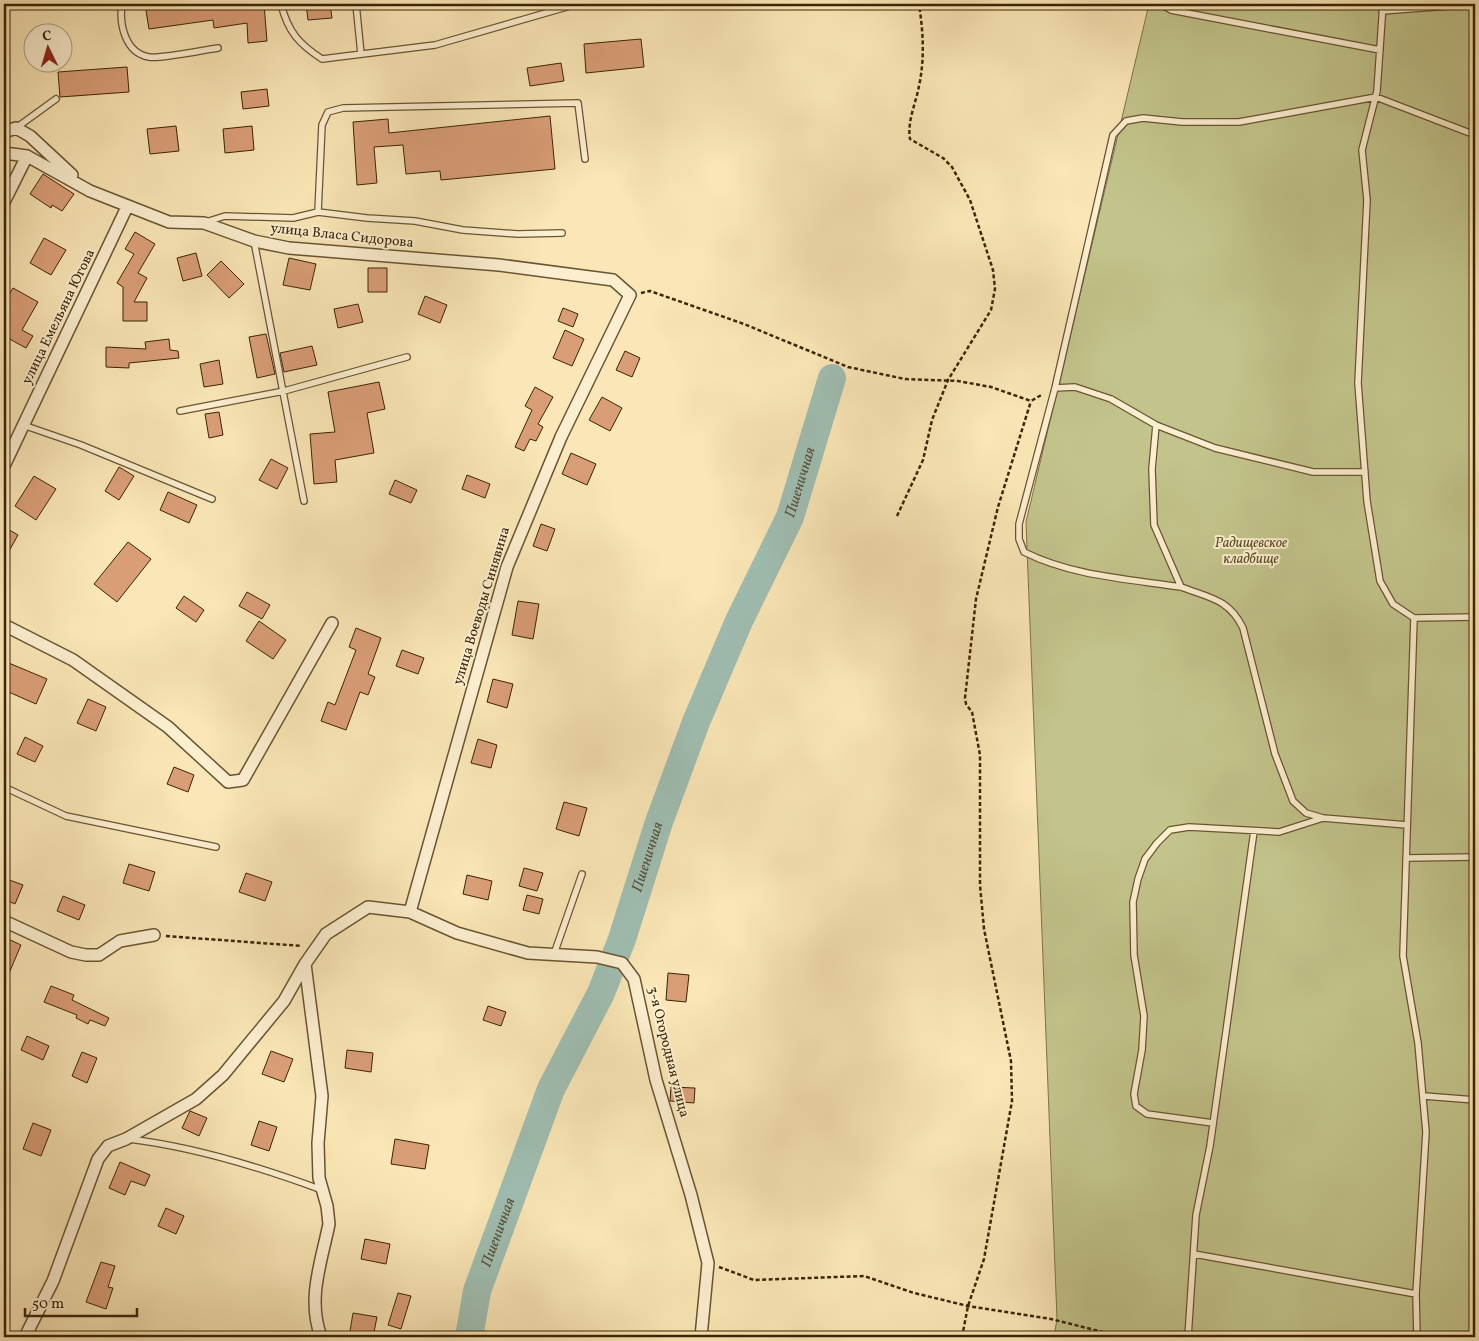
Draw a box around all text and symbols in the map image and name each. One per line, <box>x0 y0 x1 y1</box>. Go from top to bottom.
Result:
north arrow <box>22 22 72 72</box>
text: С <box>42 27 52 46</box>
street label: улица Власа Сидорова <box>270 219 414 253</box>
street label: улица Емельяна Югова <box>18 246 100 388</box>
water label: Пшеничная <box>780 445 821 520</box>
street label: улица Воеводы Синявина <box>449 525 515 687</box>
park label: Радищевское кладбище <box>1215 534 1287 569</box>
water label: Пшеничная <box>627 819 669 895</box>
street label: 3-я Огородная улица <box>643 985 693 1120</box>
water label: Пшеничная <box>476 1195 521 1270</box>
scale bar <box>25 1286 138 1318</box>
text: 50 m <box>32 1294 64 1315</box>

